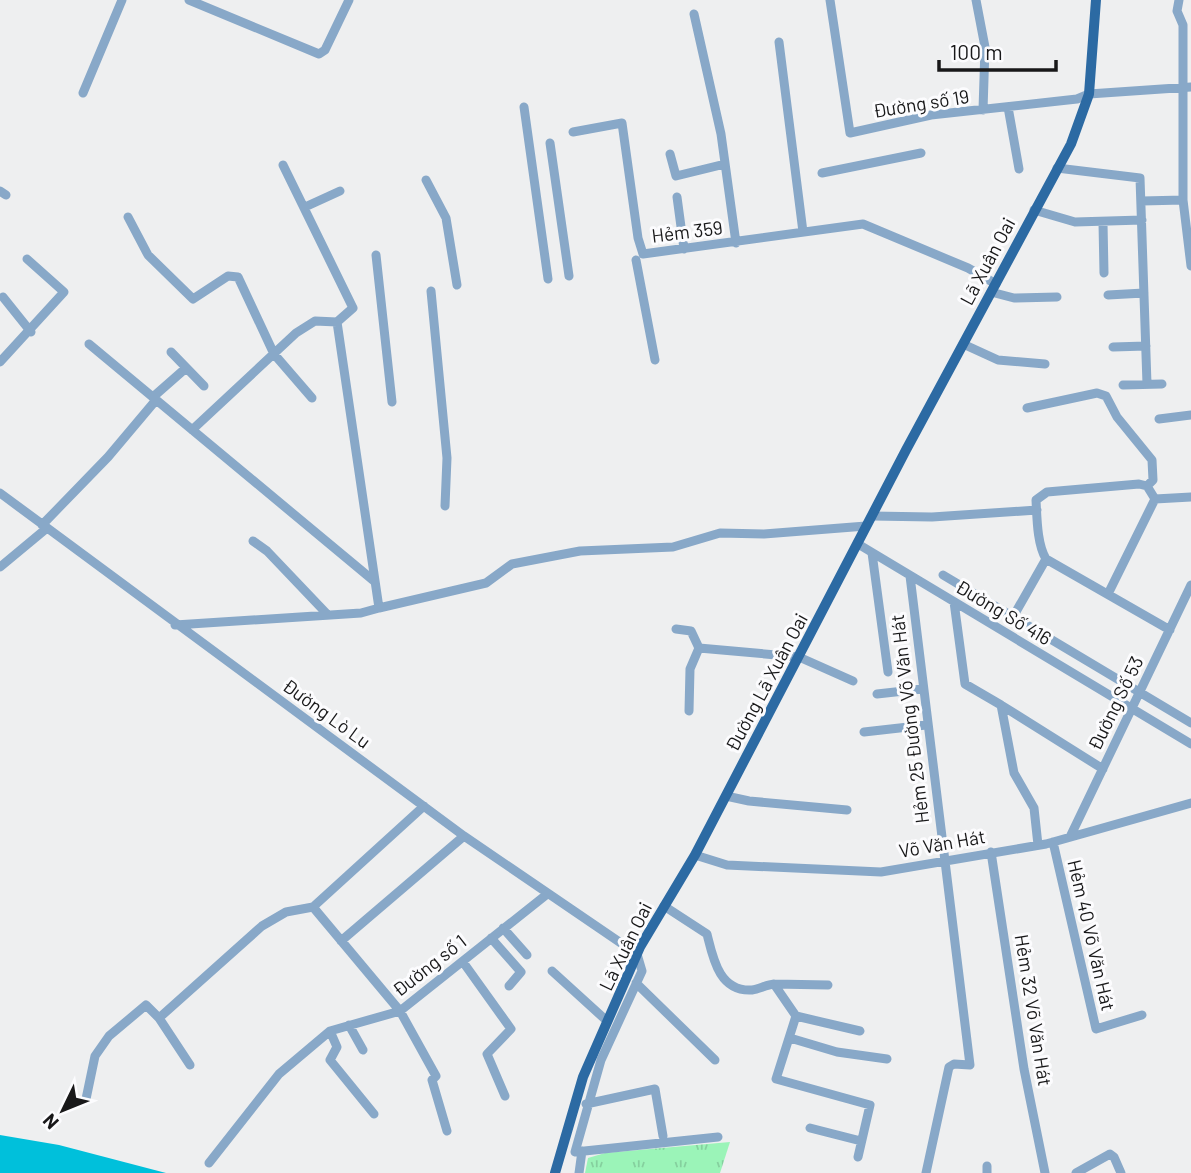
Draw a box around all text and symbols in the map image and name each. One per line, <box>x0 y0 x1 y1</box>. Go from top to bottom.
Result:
scale bar <box>939 28 1056 72</box>
text: 100 m <box>950 39 1003 64</box>
street label: Đường số 19 <box>871 84 971 122</box>
street label: Lã Xuân Oai <box>954 213 1020 309</box>
street label: Hẻm 359 <box>650 215 724 247</box>
street label: Đường Số 416 <box>952 574 1056 650</box>
street label: Đường Lã Xuân Oai <box>720 609 812 755</box>
street label: Hẻm 25 Đường Võ Văn Hát <box>885 613 933 825</box>
street label: Đường Số 53 <box>1082 652 1148 754</box>
street label: Đường Lò Lu <box>279 673 375 753</box>
street label: Võ Văn Hát <box>897 824 987 862</box>
street label: Hẻm 40 Võ Văn Hát <box>1063 857 1121 1013</box>
street label: Lã Xuân Oai <box>594 898 656 994</box>
street label: Đường số 1 <box>388 929 470 1001</box>
street label: Hẻm 32 Võ Văn Hát <box>1011 933 1057 1087</box>
north arrow <box>28 1075 98 1145</box>
text: N <box>37 1109 63 1134</box>

